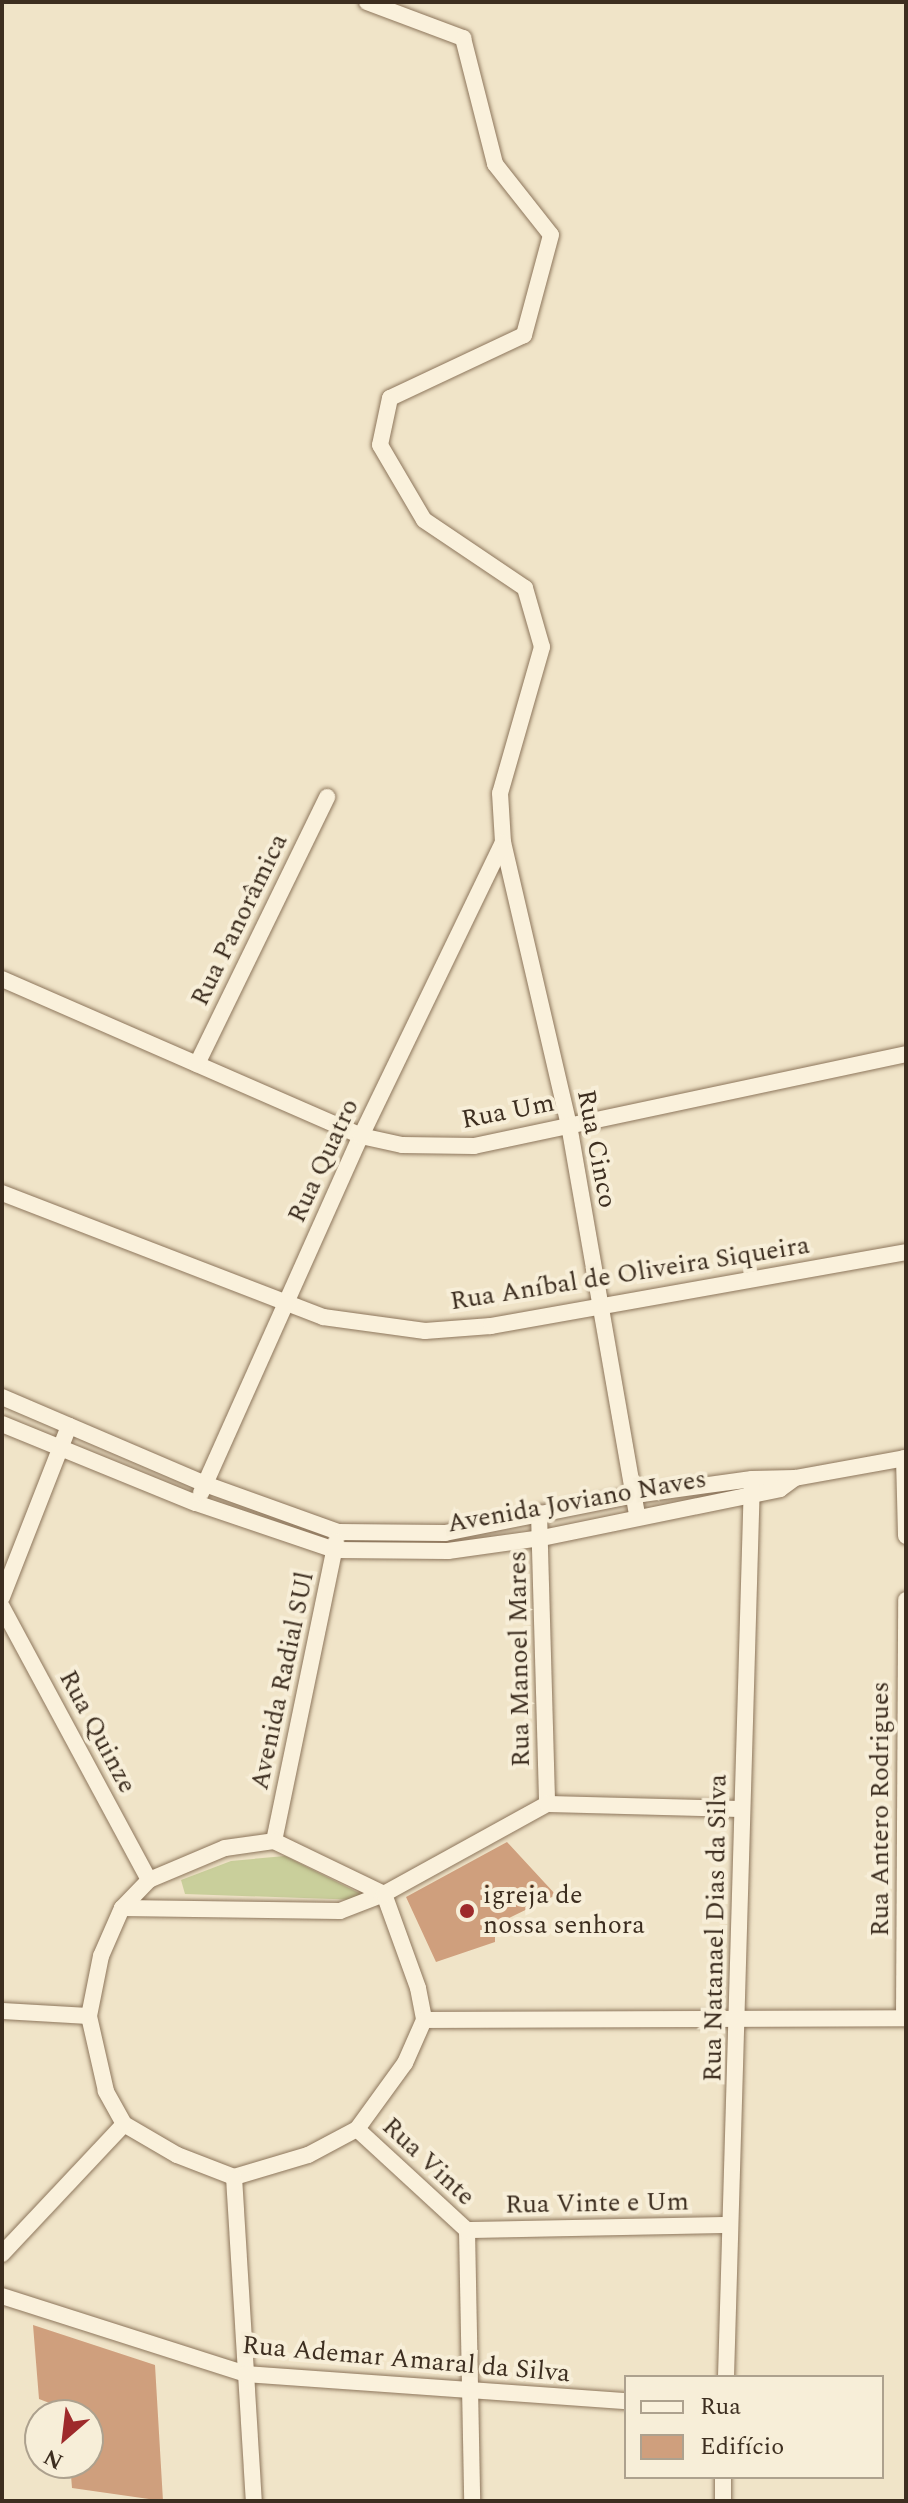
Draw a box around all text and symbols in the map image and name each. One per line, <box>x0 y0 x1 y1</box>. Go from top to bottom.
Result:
street label: Rua Panorâmica <box>185 829 295 1011</box>
street label: Rua Cinco <box>569 1087 623 1211</box>
street label: Rua Um <box>459 1088 557 1136</box>
street label: Rua Quatro <box>282 1094 366 1228</box>
street label: Rua Aníbal de Oliveira Siqueira <box>448 1230 812 1318</box>
street label: Avenida Joviano Naves <box>445 1464 709 1540</box>
street label: Rua Manoel Mares <box>503 1551 537 1767</box>
street label: Avenida Radial SUl <box>245 1569 321 1793</box>
street label: Rua Quinze <box>52 1665 142 1799</box>
street label: Rua Antero Rodrigues <box>865 1681 897 1937</box>
street label: Rua Natanael Dias da Silva <box>698 1774 734 2082</box>
place label: igreja de nossa senhora <box>483 1880 645 1942</box>
marker: igreja de nossa senhora <box>458 1902 476 1920</box>
street label: Rua Vinte <box>375 2111 481 2213</box>
street label: Rua Vinte e Um <box>505 2187 689 2221</box>
street label: Rua Ademar Amaral da Silva <box>241 2330 571 2390</box>
legend <box>624 2375 884 2479</box>
text: Rua <box>700 2389 741 2425</box>
north arrow <box>24 2399 104 2479</box>
text: Edifício <box>700 2429 784 2465</box>
text: N <box>38 2440 69 2478</box>

